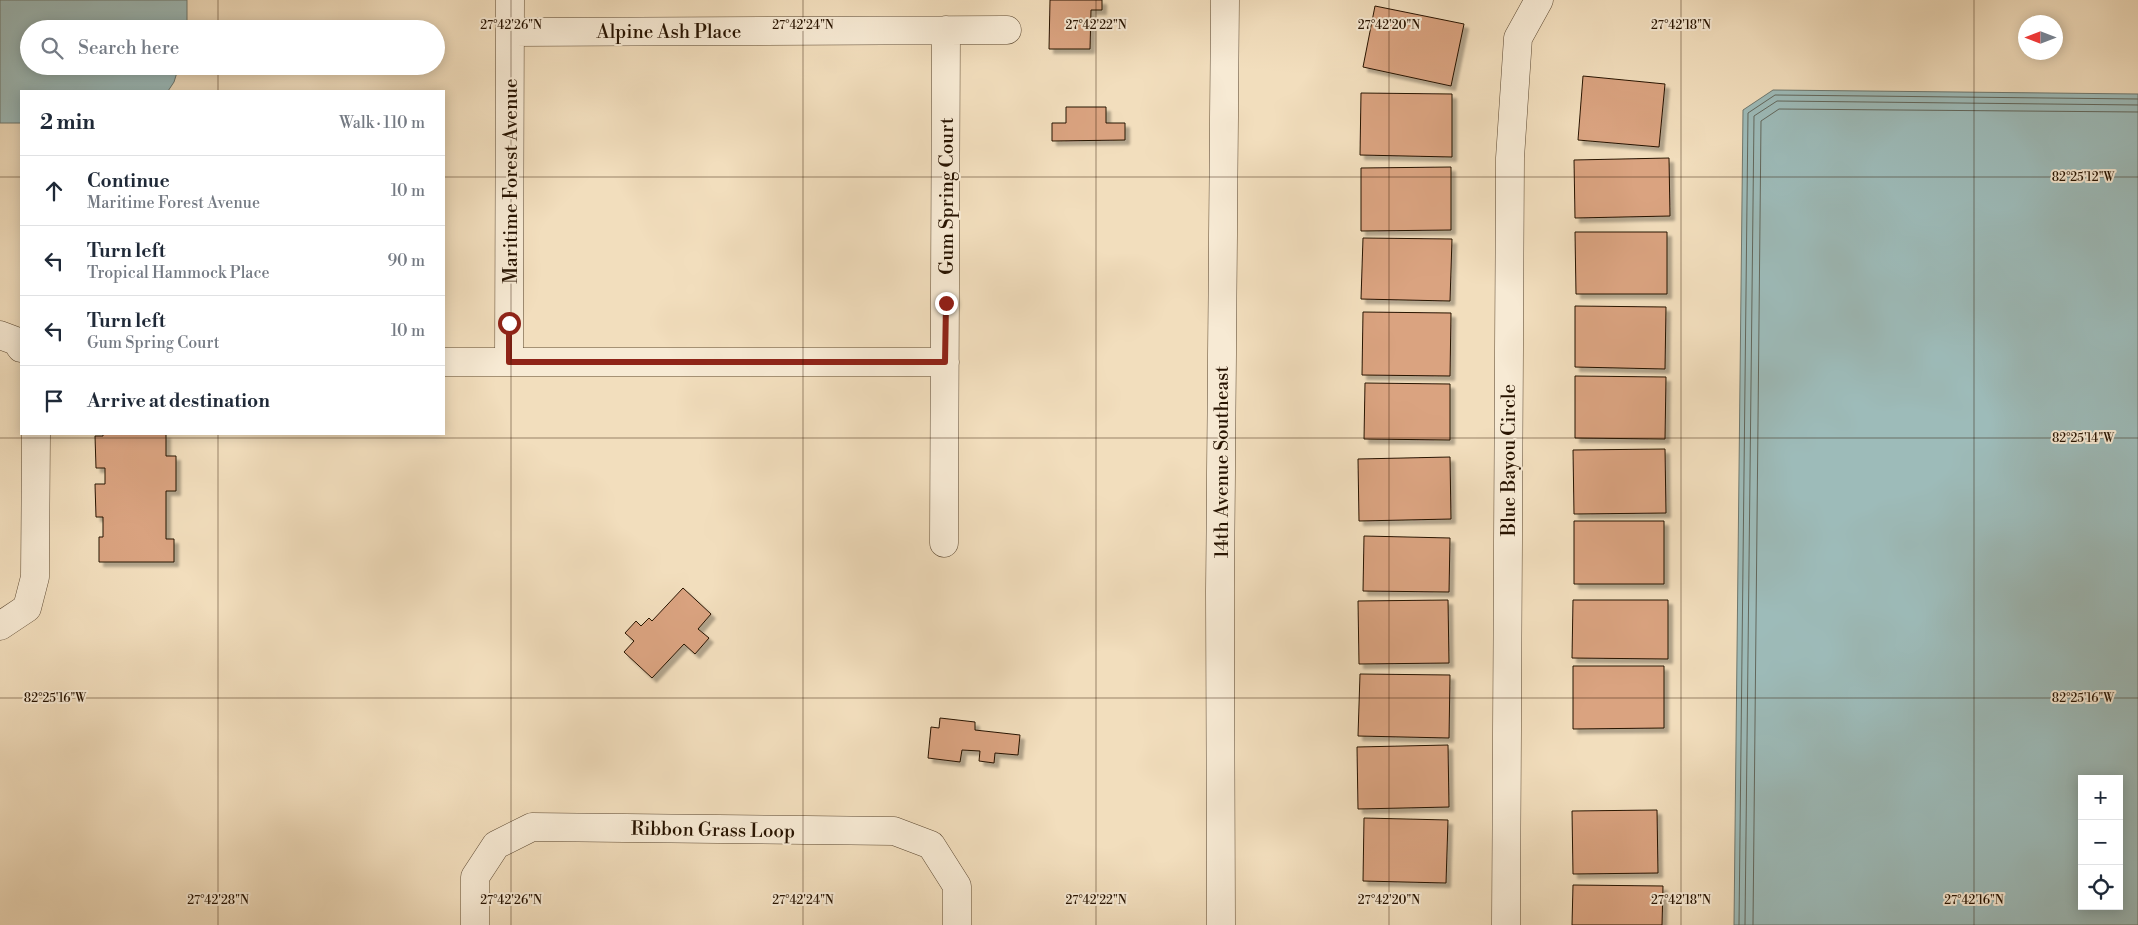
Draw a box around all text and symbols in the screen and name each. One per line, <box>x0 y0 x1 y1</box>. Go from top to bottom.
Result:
north arrow <box>2018 15 2063 60</box>
text: 27°42'26"N <box>480 18 542 33</box>
text: 27°42'24"N <box>772 18 834 33</box>
text: 27°42'22"N <box>1065 18 1127 33</box>
text: 27°42'20"N <box>1358 18 1420 33</box>
text: 27°42'18"N <box>1651 18 1711 33</box>
search box <box>20 20 445 75</box>
street label: Alpine Ash Place <box>596 20 741 44</box>
icon: search <box>38 34 66 62</box>
text: Search here <box>78 36 179 60</box>
street label: Maritime Forest Avenue <box>499 78 523 284</box>
text: 2 min <box>40 110 95 136</box>
text: Walk · 110 m <box>339 113 425 133</box>
street label: Gum Spring Court <box>935 117 959 275</box>
text: Continue <box>87 169 170 193</box>
text: 82°25'12"W <box>2052 170 2115 185</box>
icon: ahead <box>40 177 68 205</box>
text: 10 m <box>391 181 425 201</box>
text: Maritime Forest Avenue <box>87 193 260 213</box>
text: Turn left <box>87 239 166 263</box>
icon: left <box>40 247 68 275</box>
text: 90 m <box>387 251 425 271</box>
text: Tropical Hammock Place <box>87 263 270 283</box>
route end <box>935 292 958 315</box>
text: Turn left <box>87 309 166 333</box>
route start <box>498 312 521 335</box>
icon: left <box>40 317 68 345</box>
text: 10 m <box>391 321 425 341</box>
text: Gum Spring Court <box>87 333 219 353</box>
street label: 14th Avenue Southeast <box>1210 365 1234 558</box>
street label: Blue Bayou Circle <box>1497 384 1521 537</box>
icon: arrive <box>40 387 68 415</box>
text: Arrive at destination <box>87 389 270 413</box>
text: 82°25'14"W <box>2052 431 2115 446</box>
text: 82°25'16"W <box>24 691 87 706</box>
text: 82°25'16"W <box>2052 691 2115 706</box>
map controls <box>2078 775 2123 910</box>
button: + <box>2078 775 2123 820</box>
street label: Ribbon Grass Loop <box>631 817 795 843</box>
button: − <box>2078 820 2123 865</box>
button: locate <box>2078 865 2123 910</box>
text: 27°42'28"N <box>187 893 249 908</box>
text: 27°42'26"N <box>480 893 542 908</box>
text: 27°42'24"N <box>772 893 834 908</box>
text: 27°42'22"N <box>1065 893 1127 908</box>
text: 27°42'20"N <box>1358 893 1420 908</box>
text: 27°42'18"N <box>1651 893 1711 908</box>
text: 27°42'16"N <box>1944 893 2004 908</box>

